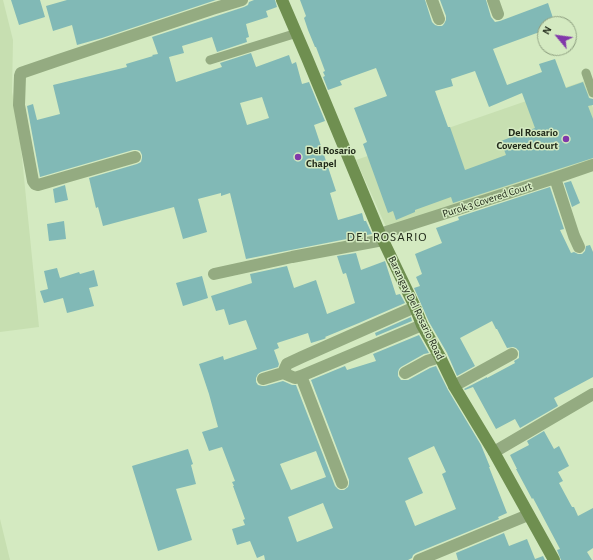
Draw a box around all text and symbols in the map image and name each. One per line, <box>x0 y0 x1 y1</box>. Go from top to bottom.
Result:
north arrow <box>537 16 577 56</box>
text: N <box>540 24 554 36</box>
place label: Del Rosario Covered Court <box>497 126 558 152</box>
marker: Del Rosario Covered Court <box>561 134 571 144</box>
place label: Del Rosario Chapel <box>306 144 356 170</box>
marker: Del Rosario Chapel <box>293 152 303 162</box>
street label: Purok 3 Covered Court <box>441 179 533 221</box>
district label: DEL ROSARIO <box>347 229 427 245</box>
street label: Barangay Del Rosario Road <box>385 254 447 362</box>

